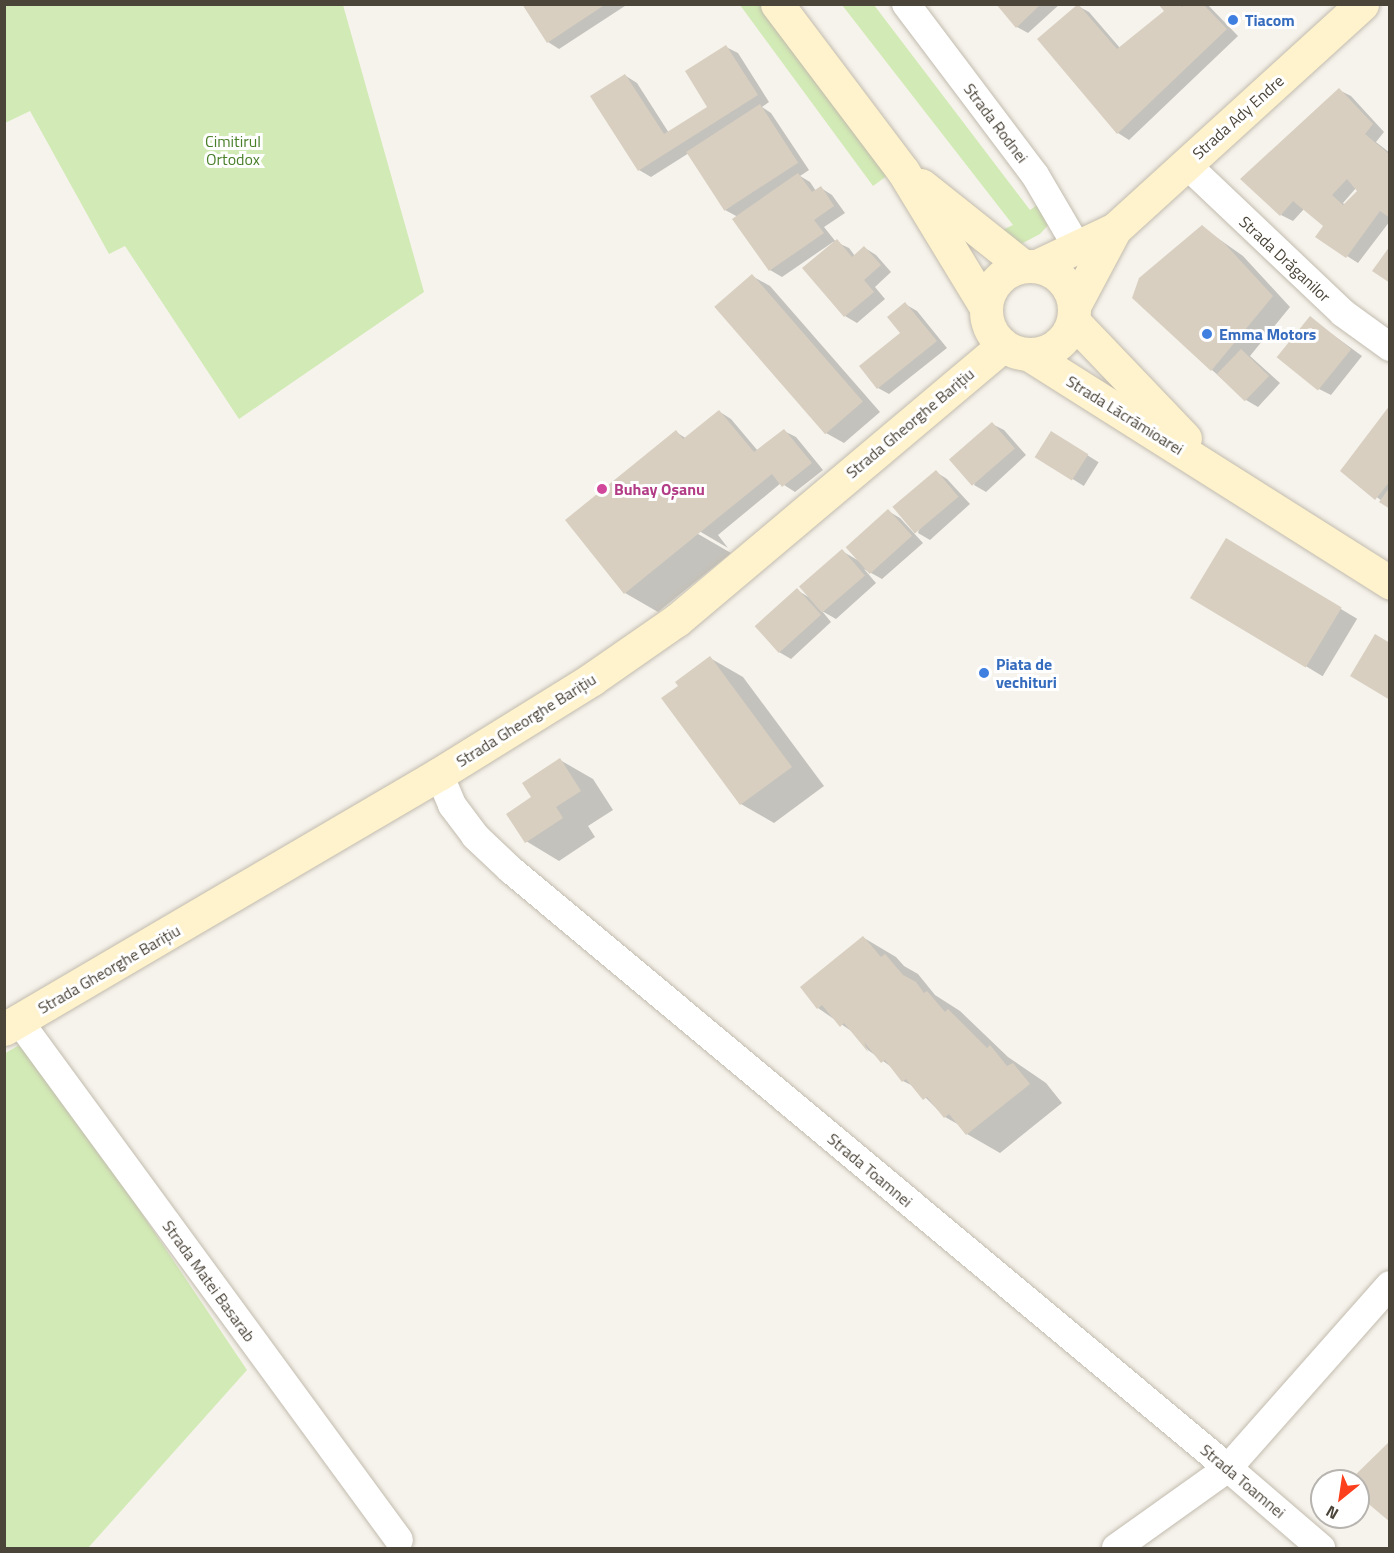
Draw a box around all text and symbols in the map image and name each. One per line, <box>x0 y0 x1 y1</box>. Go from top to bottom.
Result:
place label: Tiacom <box>1245 10 1295 30</box>
marker: Tiacom <box>1226 13 1240 27</box>
street label: Strada Ady Endre <box>1188 71 1288 163</box>
street label: Strada Rodnei <box>960 79 1032 167</box>
park label: Cimitirul Ortodox <box>205 131 261 169</box>
street label: Strada Drăganilor <box>1235 212 1335 306</box>
place label: Emma Motors <box>1219 324 1316 344</box>
marker: Emma Motors <box>1200 327 1214 341</box>
street label: Strada Gheorghe Barițiu <box>842 364 978 482</box>
street label: Strada Lăcrămioarei <box>1063 371 1187 459</box>
place label: Buhay Oșanu <box>614 479 705 499</box>
marker: Buhay Oșanu <box>595 482 609 496</box>
place label: Piata de vechituri <box>996 654 1057 692</box>
marker: Piata de vechituri <box>977 666 991 680</box>
street label: Strada Gheorghe Barițiu <box>453 669 599 771</box>
street label: Strada Gheorghe Barițiu <box>34 920 184 1018</box>
street label: Strada Toamnei <box>824 1129 916 1211</box>
street label: Strada Matei Basarab <box>159 1217 259 1345</box>
street label: Strada Toamnei <box>1197 1440 1289 1522</box>
north arrow <box>1310 1469 1370 1529</box>
text: N <box>1321 1500 1343 1526</box>

